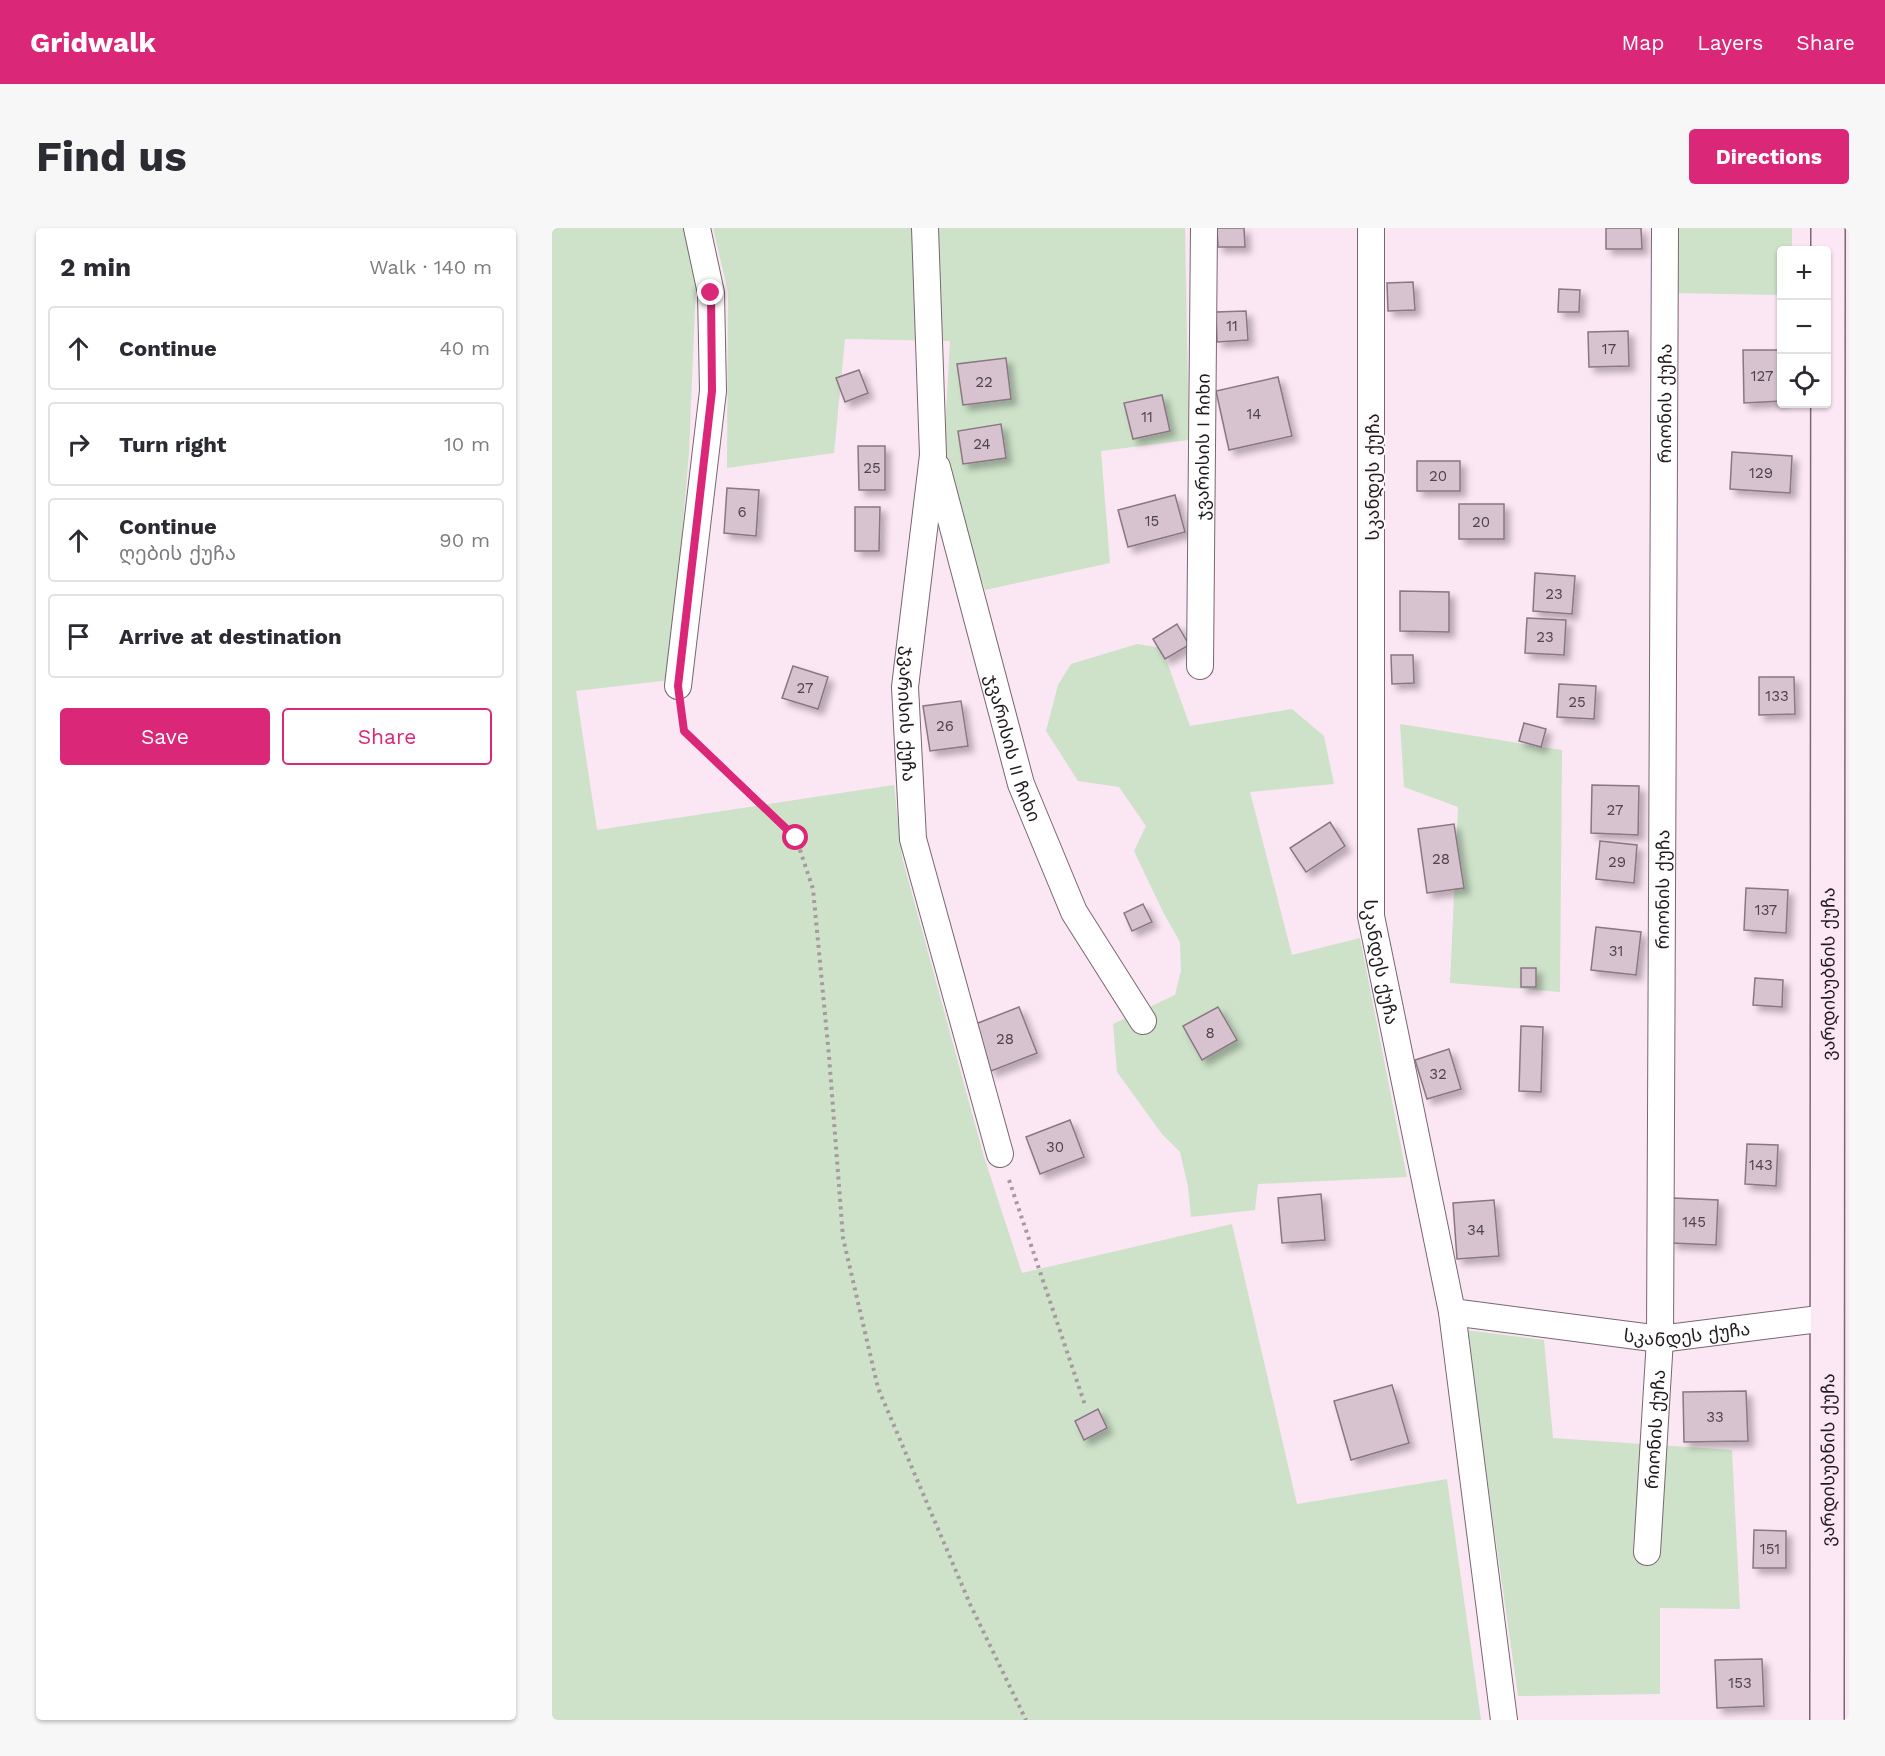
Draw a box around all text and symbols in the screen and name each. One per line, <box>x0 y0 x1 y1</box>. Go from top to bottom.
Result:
text: Gridwalk <box>30 26 156 59</box>
text: Map <box>1621 30 1664 55</box>
text: Layers <box>1697 30 1763 55</box>
text: Share <box>1796 30 1855 55</box>
button: Directions <box>1689 129 1849 184</box>
text: Find us <box>36 132 187 181</box>
map controls <box>1777 246 1831 408</box>
button: + <box>1777 246 1831 300</box>
text: 2 min <box>60 252 131 282</box>
text: Walk · 140 m <box>369 255 492 279</box>
route end <box>697 279 723 305</box>
button: − <box>1777 300 1831 354</box>
house number: 11 <box>1226 317 1238 335</box>
icon: ahead <box>62 332 95 365</box>
text: Continue <box>119 336 217 361</box>
text: 40 m <box>439 336 490 360</box>
house number: 17 <box>1602 340 1616 358</box>
street label: რიონის ქუჩა <box>1653 344 1676 463</box>
button: locate <box>1777 354 1831 408</box>
house number: 127 <box>1751 367 1773 385</box>
house number: 22 <box>975 373 993 391</box>
street label: ჯვარისის I ჩიხი <box>1191 373 1213 521</box>
house number: 14 <box>1246 405 1262 423</box>
house number: 11 <box>1141 408 1153 426</box>
street label: სკანდეს ქუჩა <box>1362 413 1384 541</box>
icon: right <box>62 428 95 461</box>
text: Turn right <box>119 432 226 457</box>
text: 10 m <box>444 432 490 456</box>
house number: 24 <box>973 435 991 453</box>
house number: 25 <box>863 459 881 477</box>
house number: 129 <box>1749 464 1773 482</box>
house number: 20 <box>1429 467 1447 485</box>
house number: 6 <box>737 503 747 521</box>
house number: 15 <box>1145 512 1159 530</box>
house number: 20 <box>1472 513 1490 531</box>
text: Continue <box>119 514 217 539</box>
icon: ahead <box>62 524 95 557</box>
text: 90 m <box>439 528 490 552</box>
text: ღების ქუჩა <box>119 541 236 565</box>
house number: 23 <box>1545 585 1563 603</box>
icon: arrive <box>62 620 95 653</box>
text: Arrive at destination <box>119 624 342 649</box>
house number: 23 <box>1536 628 1554 646</box>
street label: ჯვარისის ქუჩა <box>894 645 920 782</box>
street label: ჯვარისის II ჩიხი <box>981 672 1046 824</box>
house number: 27 <box>797 679 813 697</box>
house number: 133 <box>1765 687 1789 705</box>
house number: 25 <box>1568 693 1586 711</box>
button: Save <box>60 708 270 765</box>
button: Share <box>282 708 492 765</box>
house number: 26 <box>936 717 954 735</box>
house number: 27 <box>1607 801 1623 819</box>
route start <box>782 824 808 850</box>
street label: რიონის ქუჩა <box>1651 830 1674 949</box>
house number: 28 <box>1432 850 1450 868</box>
house number: 29 <box>1608 853 1626 871</box>
street label: ვარდისუბნის ქუჩა <box>1817 887 1839 1061</box>
street label: სკანდეს ქუჩა <box>1360 899 1403 1026</box>
house number: 137 <box>1755 901 1777 919</box>
house number: 31 <box>1609 942 1623 960</box>
house number: 8 <box>1205 1024 1215 1042</box>
house number: 28 <box>996 1030 1014 1048</box>
house number: 32 <box>1429 1065 1447 1083</box>
house number: 30 <box>1046 1138 1064 1156</box>
house number: 143 <box>1749 1156 1773 1174</box>
house number: 145 <box>1682 1213 1706 1231</box>
house number: 34 <box>1467 1221 1485 1239</box>
street label: სკანდეს ქუჩა <box>1622 1317 1751 1350</box>
street label: რიონის ქუჩა <box>1640 1369 1669 1490</box>
street label: ვარდისუბნის ქუჩა <box>1817 1373 1839 1547</box>
house number: 33 <box>1706 1408 1724 1426</box>
house number: 151 <box>1760 1540 1780 1558</box>
house number: 153 <box>1728 1674 1752 1692</box>

